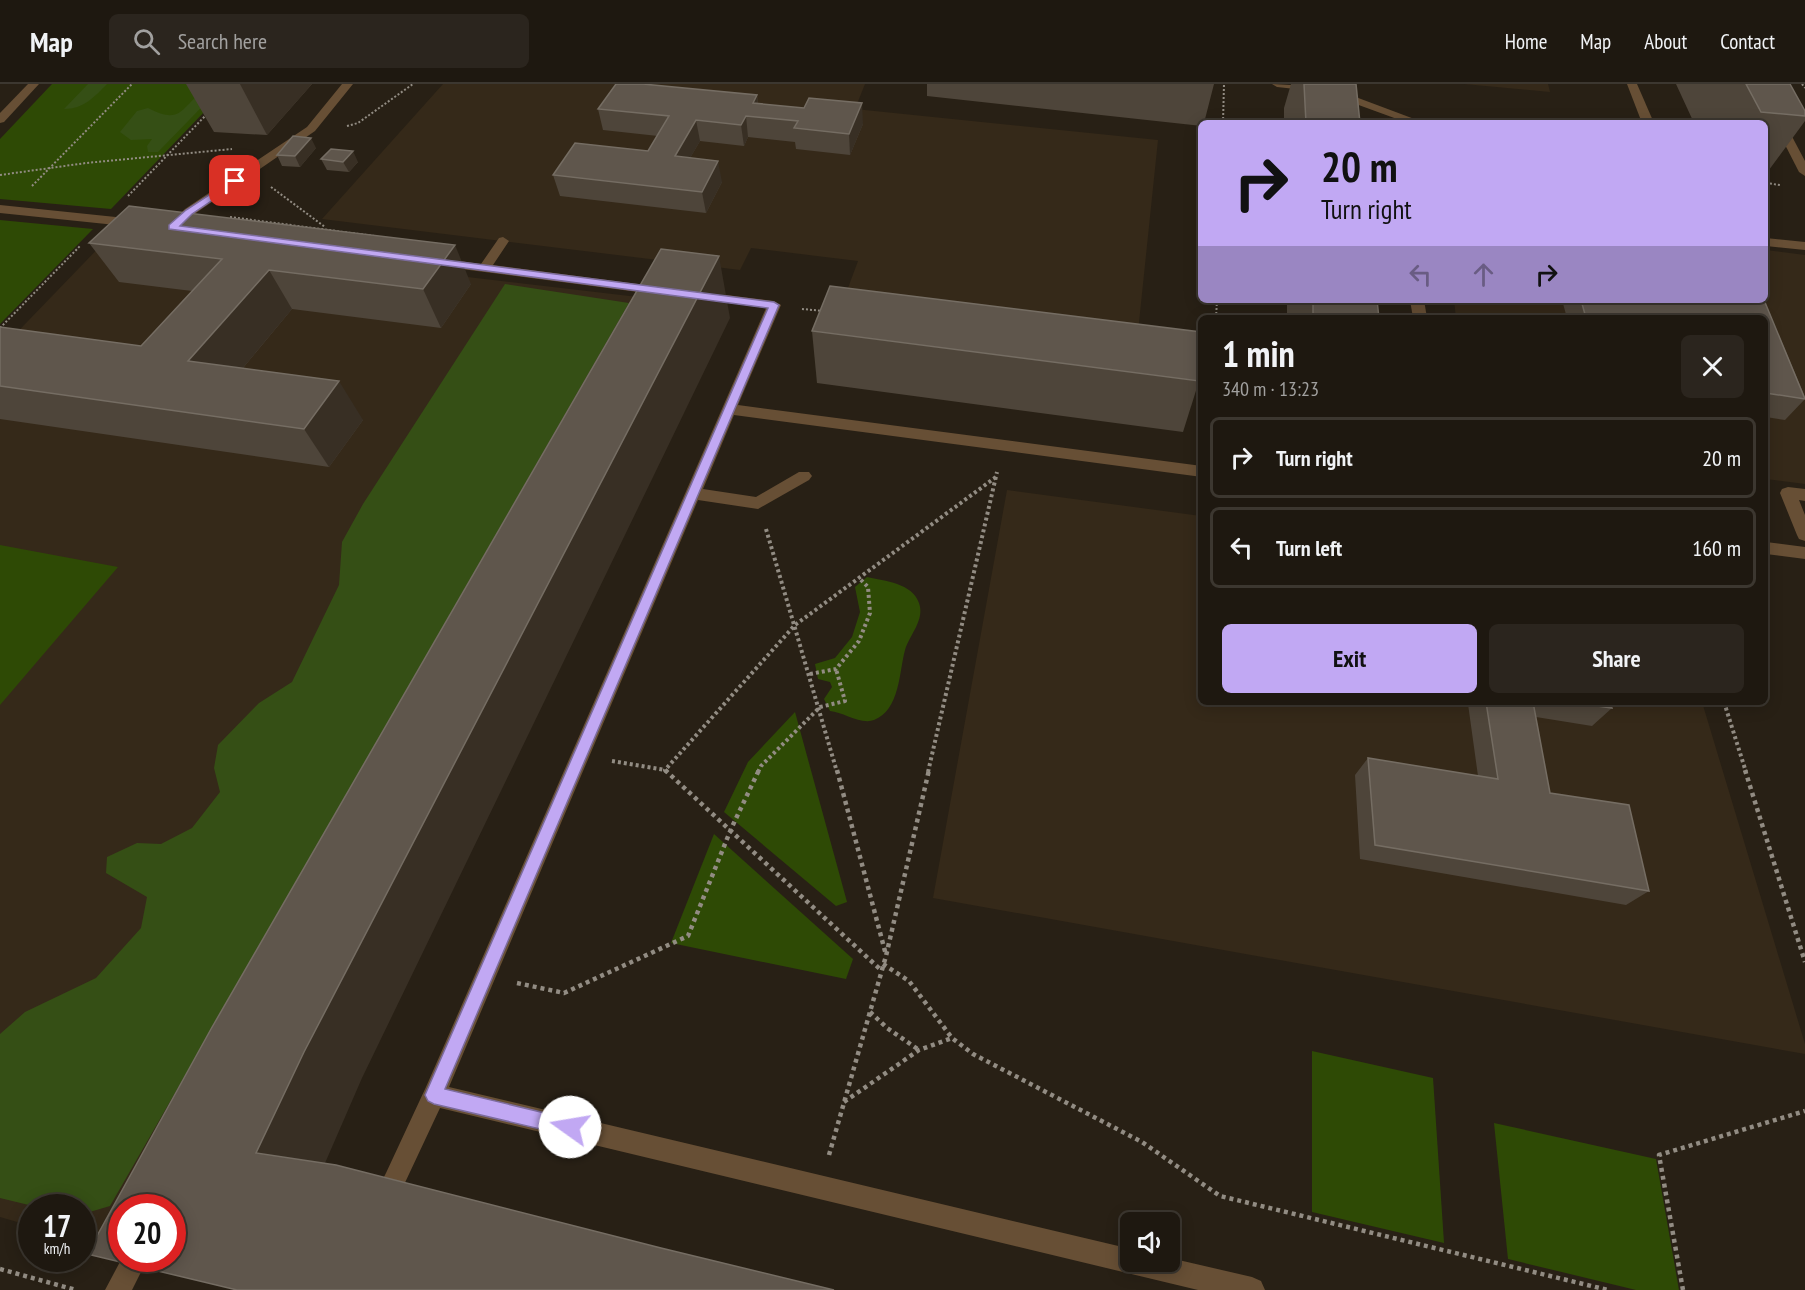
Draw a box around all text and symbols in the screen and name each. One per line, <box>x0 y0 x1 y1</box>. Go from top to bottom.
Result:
search box <box>109 14 529 68</box>
text: Map <box>30 23 73 60</box>
icon: search <box>130 25 163 58</box>
text: Search here <box>178 27 267 55</box>
text: Home <box>1505 28 1547 55</box>
text: Map <box>1580 28 1611 55</box>
text: About <box>1644 28 1687 55</box>
text: Contact <box>1720 28 1775 55</box>
text: 20 m <box>1321 139 1398 194</box>
icon: right <box>1222 144 1300 222</box>
pin <box>209 155 260 206</box>
icon: arrive <box>218 164 251 197</box>
text: Turn right <box>1321 192 1412 226</box>
icon: left <box>1404 258 1437 291</box>
icon: ahead <box>1467 258 1500 291</box>
icon: right <box>1530 258 1563 291</box>
text: 1 min <box>1222 330 1295 377</box>
button: close <box>1681 335 1744 398</box>
text: 340 m · 13:23 <box>1222 376 1319 402</box>
icon: right <box>1225 441 1258 474</box>
text: Turn right <box>1276 444 1353 472</box>
text: 20 m <box>1702 444 1741 472</box>
icon: left <box>1225 531 1258 564</box>
text: Turn left <box>1276 534 1342 562</box>
text: 160 m <box>1692 534 1741 562</box>
button: Exit <box>1222 624 1477 693</box>
button: Share <box>1489 624 1744 693</box>
position arrow <box>538 1095 602 1159</box>
speed limit sign: 20 <box>108 1194 186 1272</box>
text: 17 <box>43 1206 71 1245</box>
map controls <box>1120 1212 1180 1272</box>
button: sound <box>1120 1212 1180 1272</box>
text: km/h <box>44 1239 70 1258</box>

